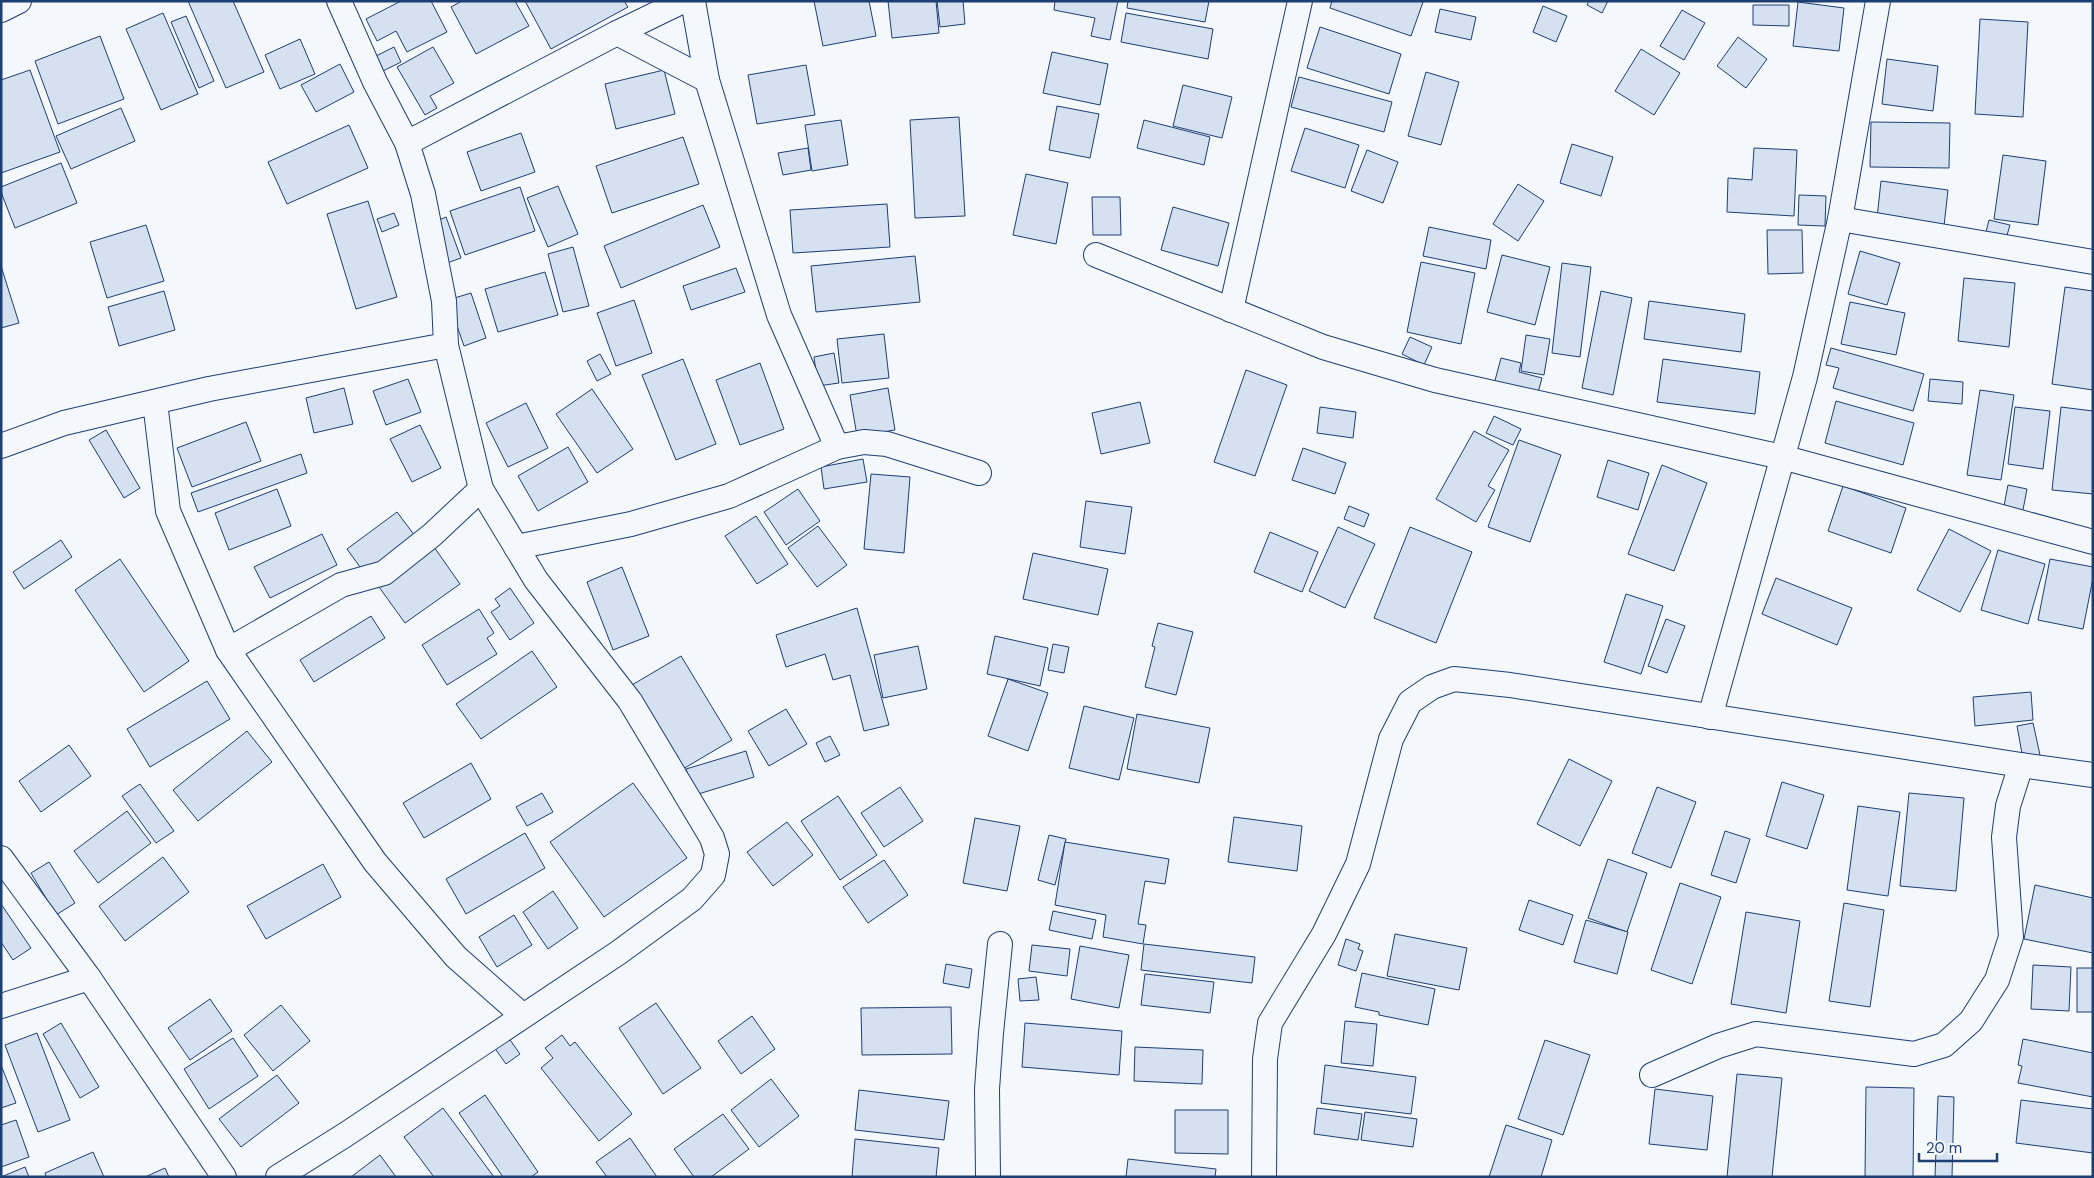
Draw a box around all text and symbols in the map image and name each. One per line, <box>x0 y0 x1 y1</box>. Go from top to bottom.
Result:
scale bar <box>1919 1130 1996 1162</box>
text: 20 m <box>1926 1138 1962 1158</box>

